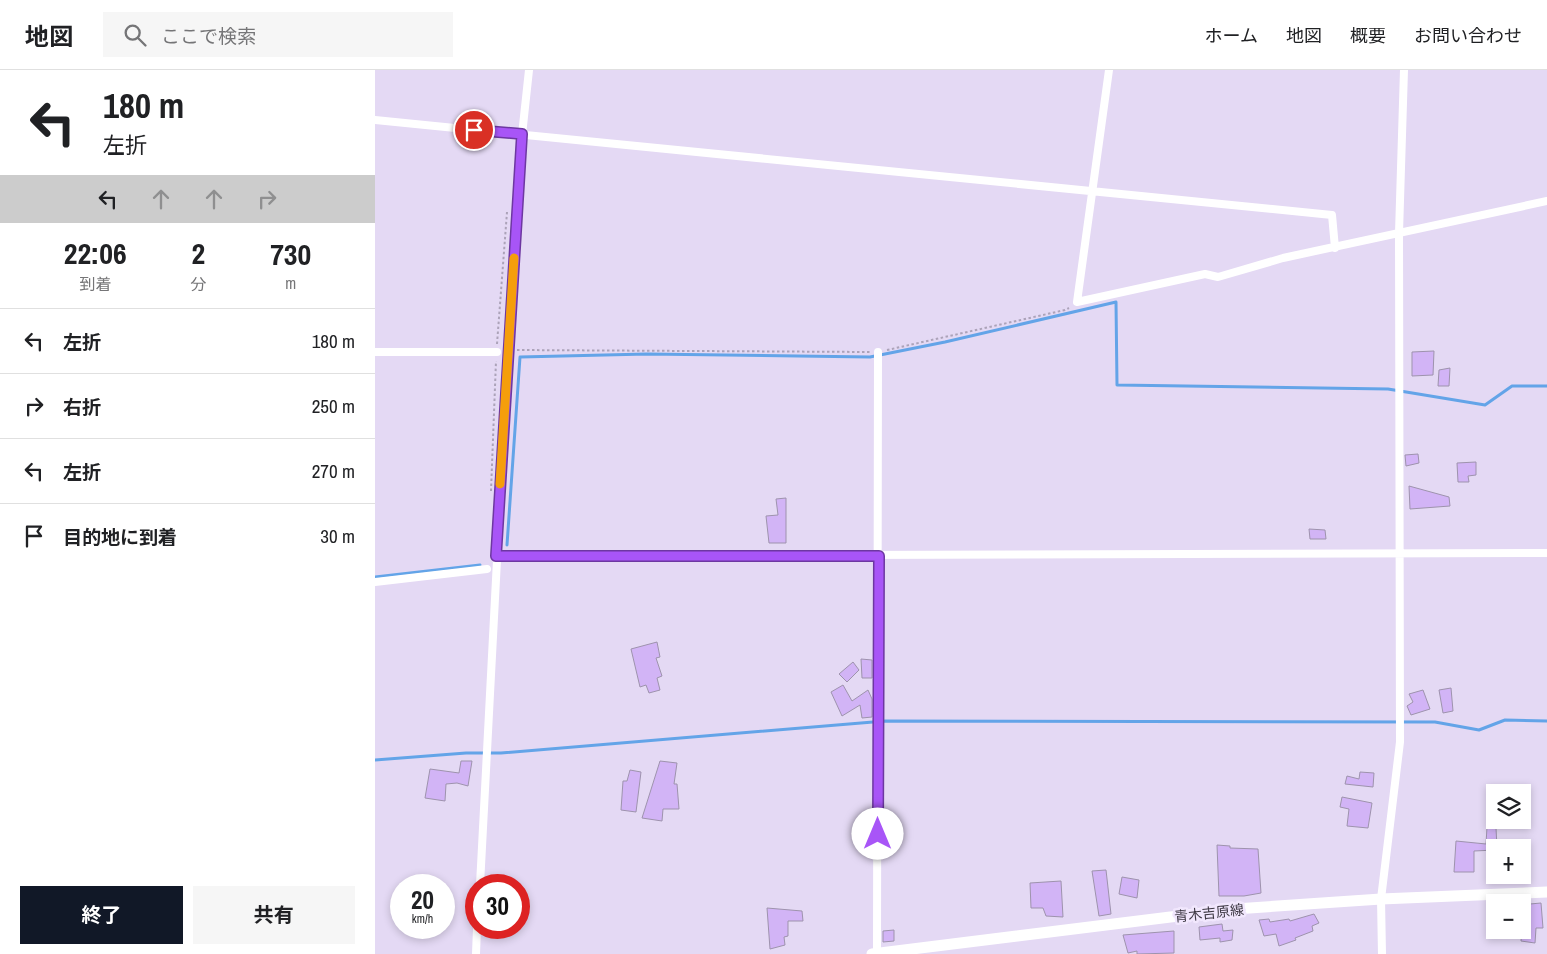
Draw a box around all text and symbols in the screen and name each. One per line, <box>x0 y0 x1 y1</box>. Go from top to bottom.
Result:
search box <box>103 12 453 57</box>
text: 地図 <box>25 20 73 52</box>
icon: search <box>121 21 149 49</box>
text: ここで検索 <box>161 23 256 49</box>
text: ホーム <box>1205 23 1258 48</box>
text: 地図 <box>1286 23 1322 48</box>
text: 概要 <box>1350 23 1386 48</box>
text: お問い合わせ <box>1414 23 1522 48</box>
text: 180 m <box>103 82 184 129</box>
icon: left <box>20 90 85 155</box>
pin <box>453 109 495 151</box>
icon: arrive <box>460 116 488 144</box>
text: 左折 <box>103 130 147 160</box>
icon: left <box>94 185 122 213</box>
icon: ahead <box>147 185 175 213</box>
icon: ahead <box>200 185 228 213</box>
icon: right <box>253 185 281 213</box>
text: 22:06 <box>64 233 127 273</box>
text: 2 <box>192 233 205 273</box>
text: 730 <box>270 234 311 274</box>
text: m <box>285 272 296 294</box>
text: 到着 <box>79 273 111 295</box>
text: 分 <box>190 273 206 295</box>
icon: left <box>20 327 48 355</box>
text: 180 m <box>312 328 355 354</box>
text: 左折 <box>63 329 101 355</box>
icon: right <box>20 392 48 420</box>
text: 250 m <box>312 393 355 419</box>
text: 右折 <box>63 394 101 420</box>
icon: left <box>20 457 48 485</box>
text: 270 m <box>312 458 355 484</box>
text: 左折 <box>63 459 101 485</box>
icon: arrive <box>20 522 48 550</box>
text: 30 m <box>320 523 355 549</box>
text: 目的地に到着 <box>63 524 177 550</box>
map controls <box>1486 784 1531 939</box>
button: layers <box>1486 784 1531 829</box>
position arrow <box>851 807 903 859</box>
button: + <box>1486 839 1531 884</box>
speed limit sign: 30 <box>465 874 530 939</box>
text: 20 <box>411 883 434 917</box>
button: 終了 <box>20 886 183 944</box>
button: 共有 <box>193 886 355 944</box>
button: − <box>1486 894 1531 939</box>
street label: 青木吉原線 <box>1173 900 1245 926</box>
text: km/h <box>412 911 433 927</box>

